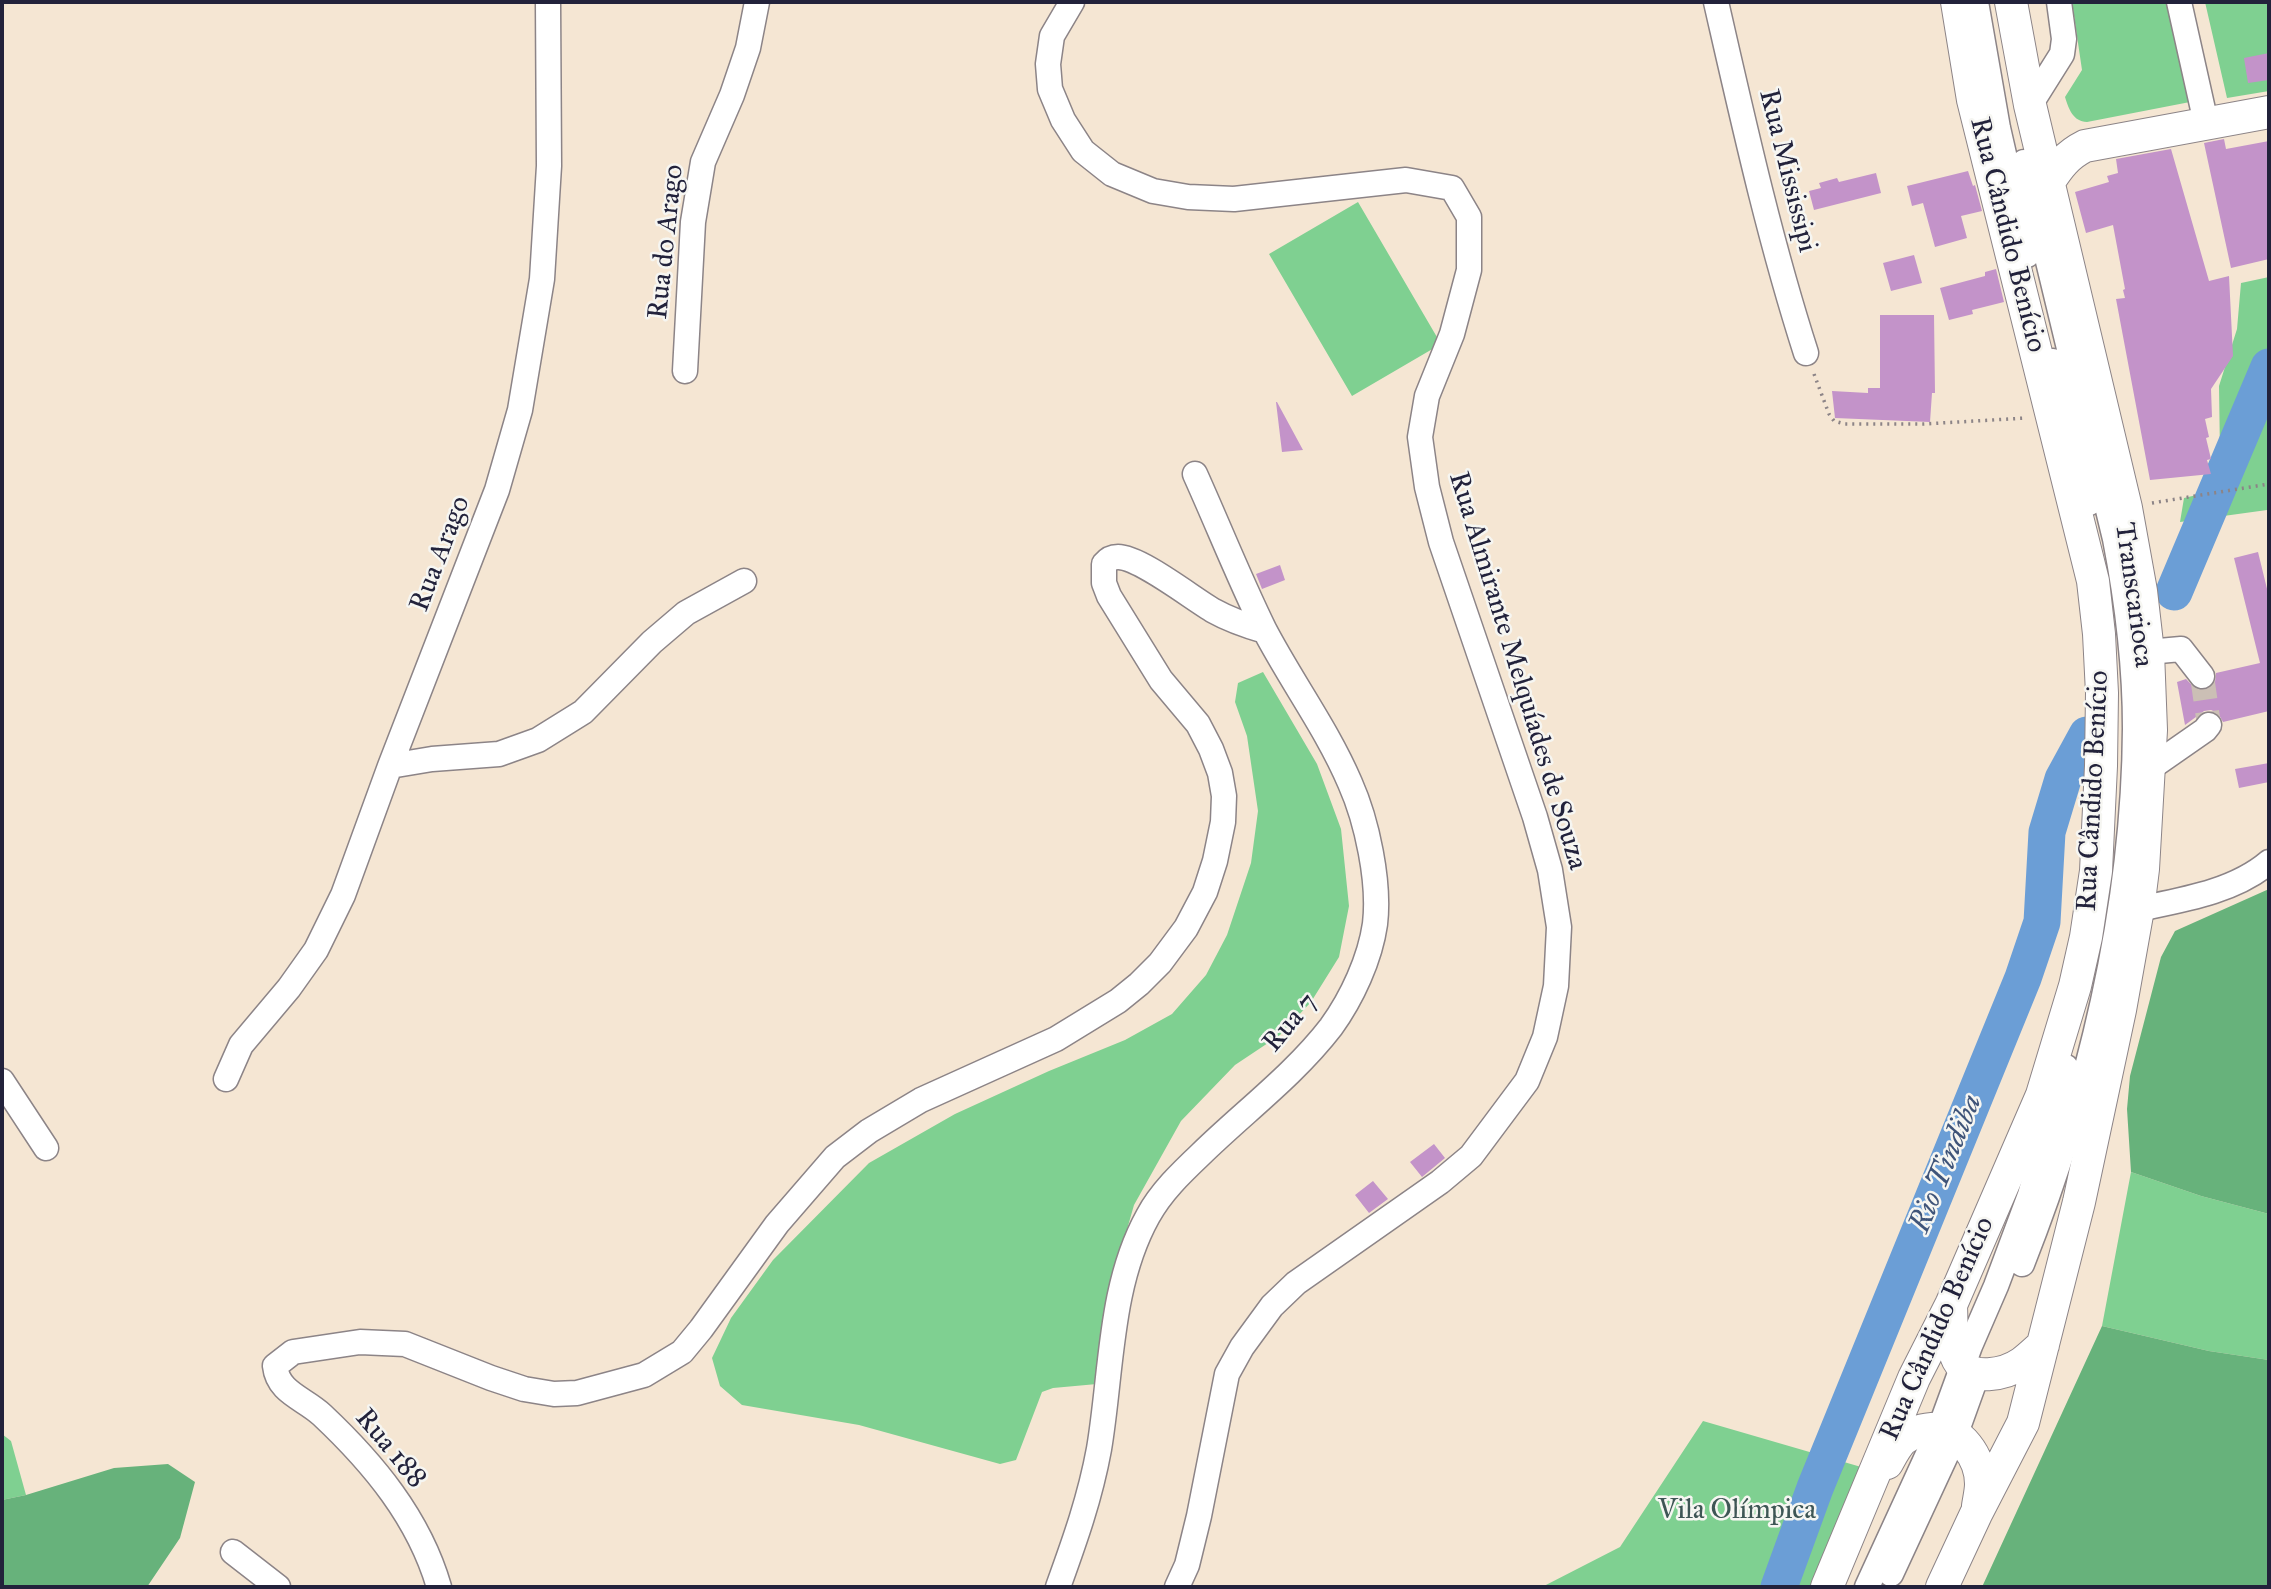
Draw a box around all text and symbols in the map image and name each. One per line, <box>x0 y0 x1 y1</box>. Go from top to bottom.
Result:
street label: Rua Mississipi <box>1751 86 1823 256</box>
street label: Rua Cândido Benício <box>1962 114 2052 356</box>
street label: Rua do Arago <box>642 163 692 321</box>
street label: Rua Almirante Melquíades de Souza <box>1440 468 1594 874</box>
street label: Rua Arago <box>404 492 478 616</box>
street label: Transcarioca <box>2106 520 2160 670</box>
street label: Rua Cândido Benício <box>2071 670 2117 912</box>
street label: Rua 7 <box>1257 986 1325 1060</box>
water label: Rio Tindiba <box>1903 1090 1991 1238</box>
street label: Rua Cândido Benício <box>1874 1212 2002 1446</box>
street label: Rua 188 <box>347 1403 433 1495</box>
park label: Vila Olímpica <box>1658 1494 1816 1528</box>

